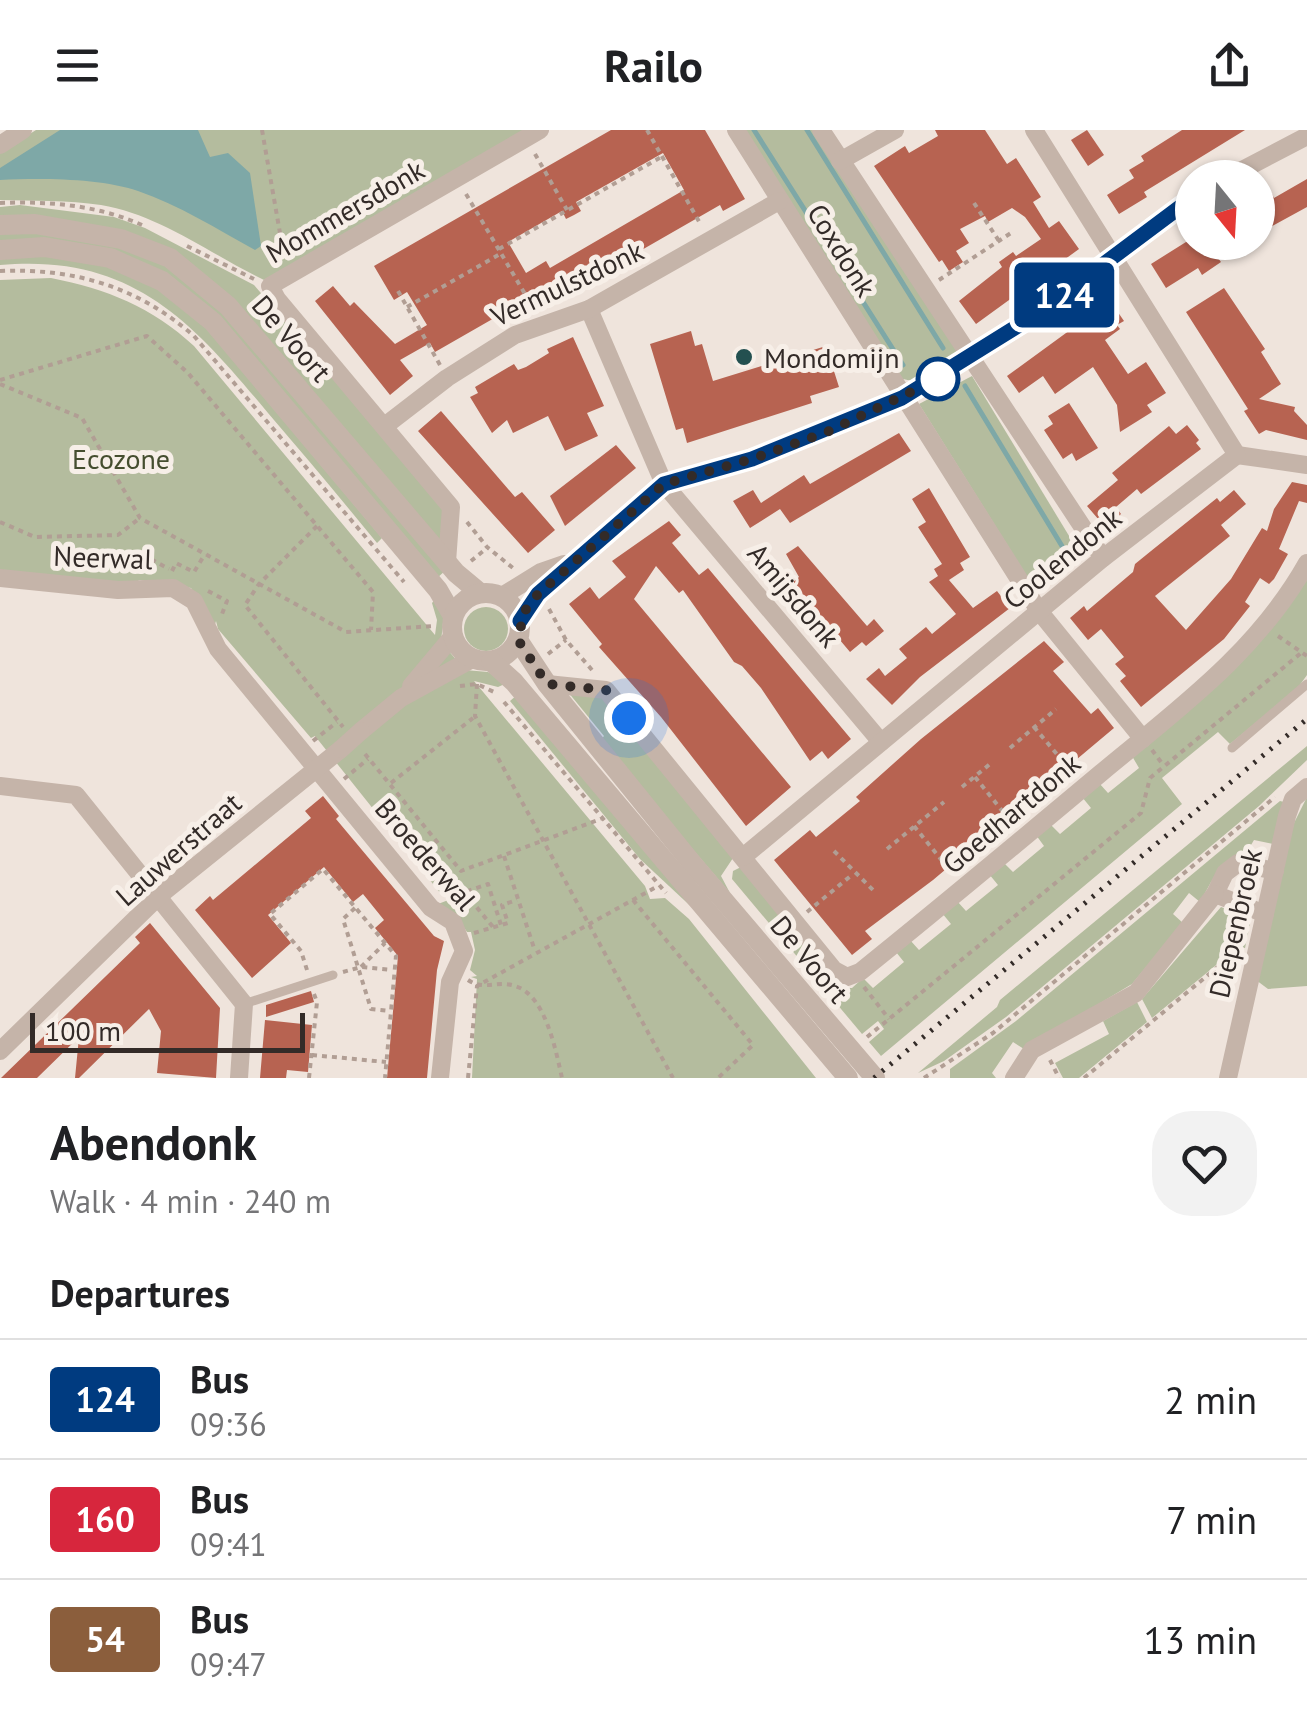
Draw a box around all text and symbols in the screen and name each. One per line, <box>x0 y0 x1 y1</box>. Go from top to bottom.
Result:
text: Railo <box>604 36 703 94</box>
icon: menu <box>50 38 105 93</box>
icon: share <box>1202 38 1257 93</box>
street label: Mommersdonk <box>259 150 431 271</box>
north arrow <box>1175 160 1275 260</box>
map controls <box>1175 160 1275 260</box>
street label: Coxdonk <box>799 197 885 304</box>
street label: Vermulstdonk <box>484 231 650 335</box>
line badge: 124 <box>1006 262 1122 328</box>
text: 124 <box>1034 272 1094 318</box>
street label: De Voort <box>244 287 340 390</box>
place label: Mondomijn <box>764 339 900 376</box>
marker: Mondomijn <box>733 346 755 368</box>
unlabelled marker <box>917 358 959 400</box>
park label: Ecozone <box>72 440 170 477</box>
street label: Coolendonk <box>995 499 1129 617</box>
street label: Amijsdonk <box>740 535 849 655</box>
street label: Neerwal <box>53 537 153 577</box>
your location <box>604 693 654 743</box>
street label: Goedhartdonk <box>934 744 1088 882</box>
street label: Lauwerstraat <box>107 784 249 914</box>
street label: Broederwal <box>367 790 485 918</box>
street label: Diepenbroek <box>1200 844 1270 1001</box>
street label: De Voort <box>763 908 858 1011</box>
scale bar <box>30 1008 305 1053</box>
text: 100 m <box>45 1012 121 1049</box>
text: Abendonk <box>50 1111 257 1173</box>
button: heart <box>1152 1111 1257 1216</box>
text: Walk · 4 min · 240 m <box>50 1180 331 1222</box>
text: Departures <box>50 1268 230 1317</box>
text: Bus <box>190 1354 249 1403</box>
text: 2 min <box>1164 1375 1257 1424</box>
text: 124 <box>75 1376 135 1422</box>
text: 09:36 <box>190 1403 267 1445</box>
text: Bus <box>190 1474 249 1523</box>
text: 7 min <box>1166 1495 1257 1544</box>
text: 160 <box>75 1496 135 1542</box>
text: 09:41 <box>190 1523 267 1565</box>
text: Bus <box>190 1594 249 1643</box>
text: 13 min <box>1144 1615 1257 1664</box>
text: 54 <box>85 1616 125 1662</box>
text: 09:47 <box>190 1643 267 1685</box>

